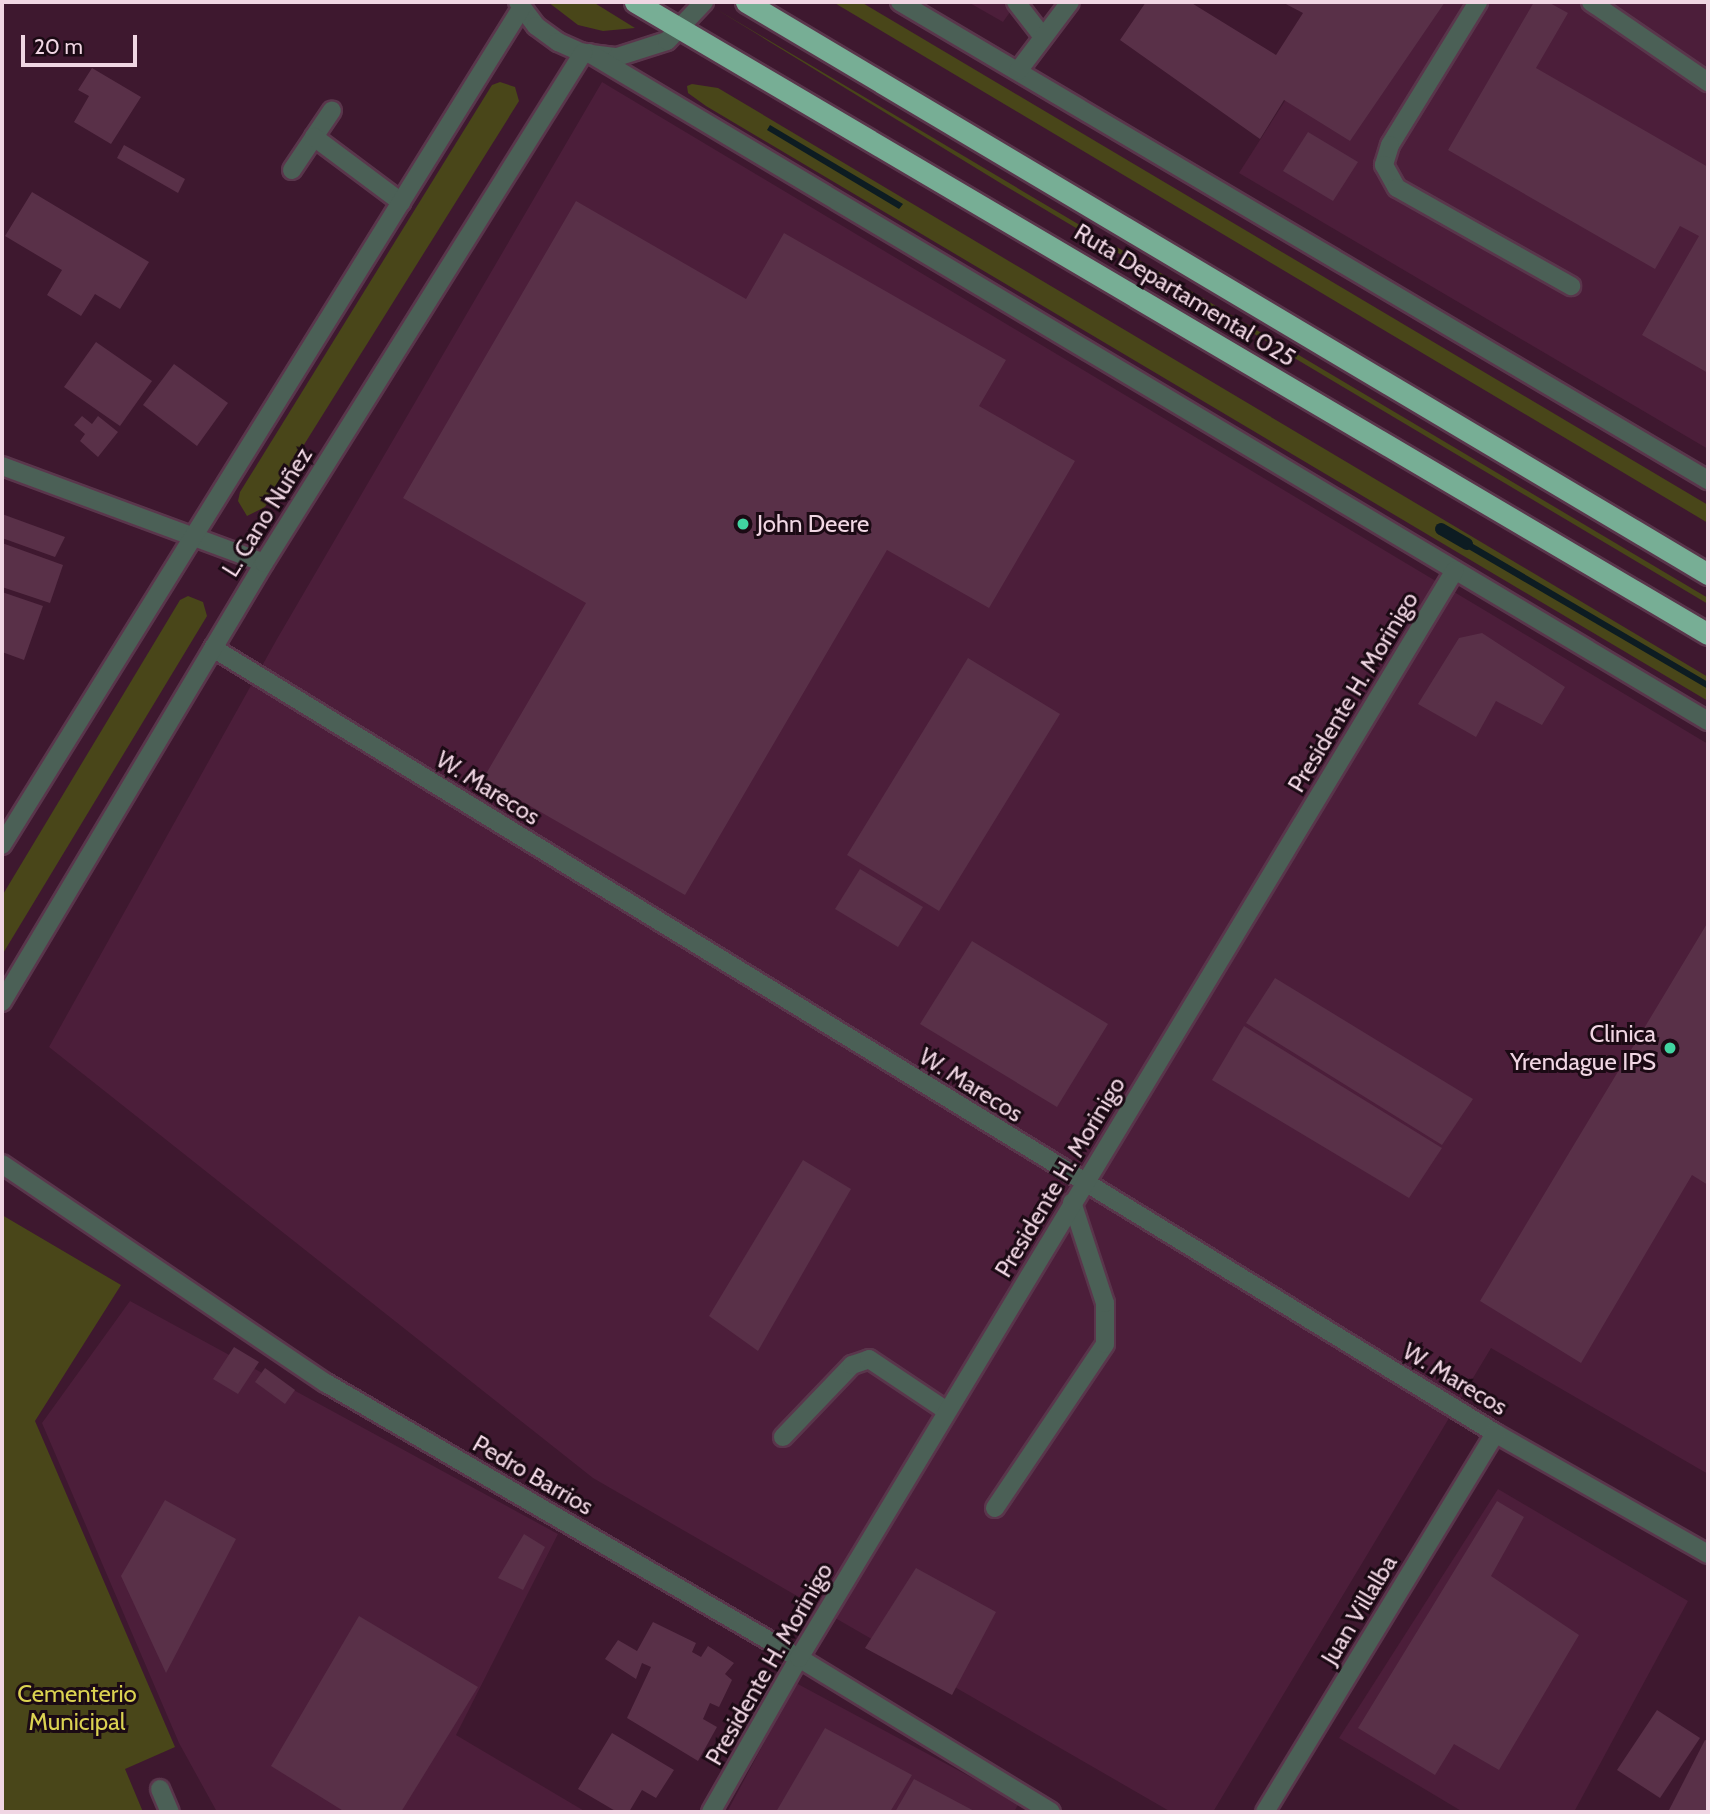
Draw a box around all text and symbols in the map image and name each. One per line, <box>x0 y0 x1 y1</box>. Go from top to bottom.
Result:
scale bar <box>24 21 140 65</box>
text: 20 m <box>34 34 83 59</box>
street label: Ruta Departamental 025 <box>1069 218 1301 372</box>
street label: L. Cano Nuñez <box>216 442 318 582</box>
place label: John Deere <box>757 510 869 538</box>
marker: John Deere <box>735 516 751 532</box>
street label: Presidente H. Morinigo <box>1282 587 1424 797</box>
street label: W. Marecos <box>431 745 545 831</box>
place label: Clinica Yrendague IPS <box>1510 1020 1656 1076</box>
marker: Clinica Yrendague IPS <box>1662 1040 1678 1056</box>
street label: W. Marecos <box>914 1042 1028 1128</box>
street label: Presidente H. Morinigo <box>989 1072 1131 1282</box>
street label: W. Marecos <box>1398 1337 1512 1421</box>
street label: Pedro Barrios <box>468 1429 598 1521</box>
street label: Juan Villalba <box>1315 1550 1403 1670</box>
street label: Presidente H. Morinigo <box>699 1558 839 1770</box>
park label: Cementerio Municipal <box>17 1680 137 1736</box>

